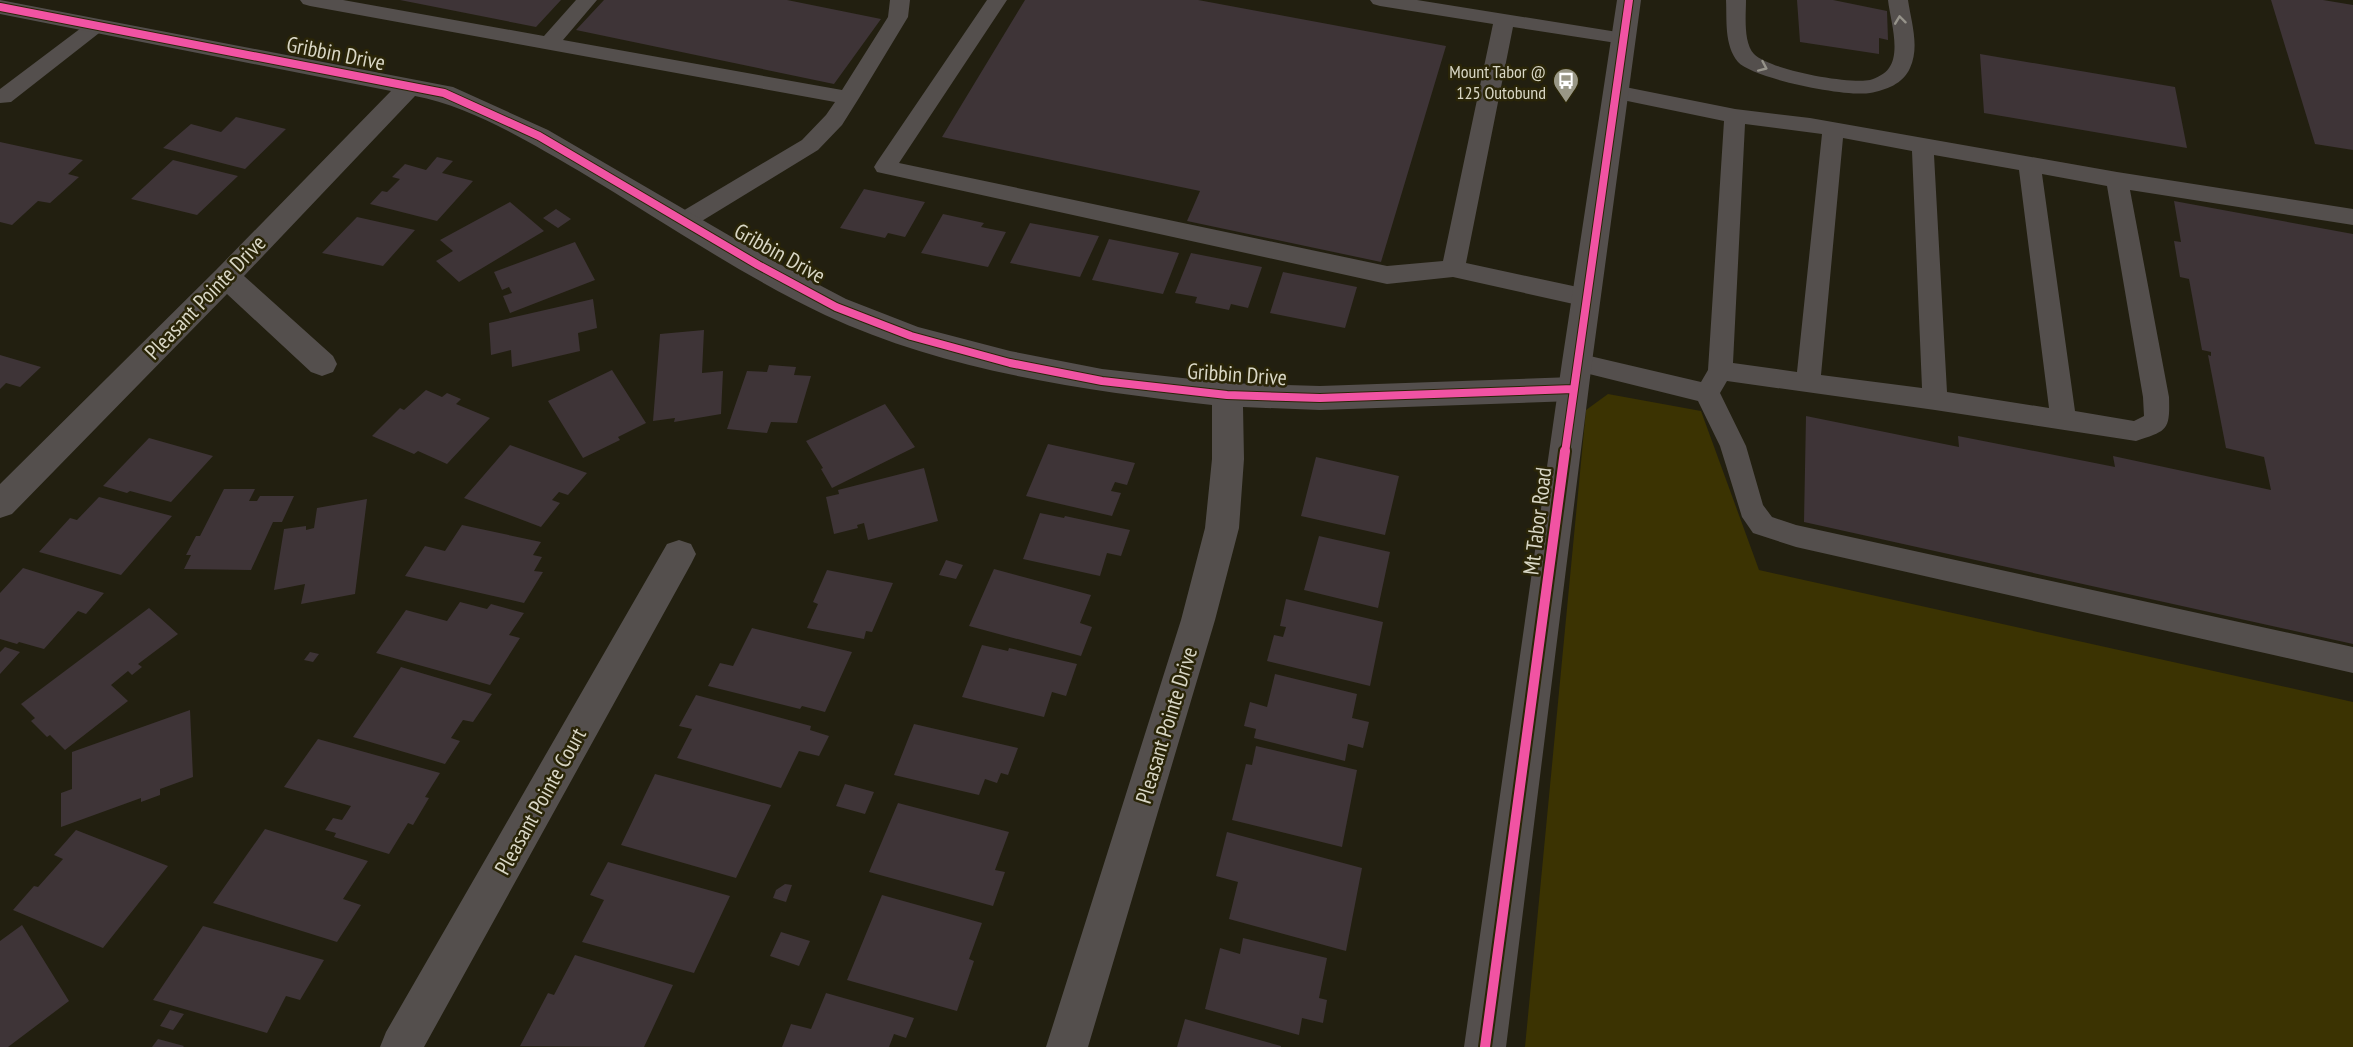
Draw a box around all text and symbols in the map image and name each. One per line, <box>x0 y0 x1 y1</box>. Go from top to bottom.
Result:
one-way arrow <box>1895 15 1907 24</box>
street label: Gribbin Drive <box>284 30 388 76</box>
place label: Mount Tabor @ 125 Outobund <box>1449 60 1546 104</box>
one-way arrow <box>1757 60 1768 72</box>
bus stop icon: Mount Tabor @ 125 Outobund <box>1551 66 1581 104</box>
street label: Gribbin Drive <box>730 217 830 289</box>
street label: Pleasant Pointe Drive <box>139 229 271 365</box>
street label: Gribbin Drive <box>1186 357 1288 391</box>
street label: Mt Tabor Road <box>1517 466 1557 576</box>
street label: Pleasant Pointe Drive <box>1129 643 1203 807</box>
street label: Pleasant Pointe Court <box>488 723 592 879</box>

